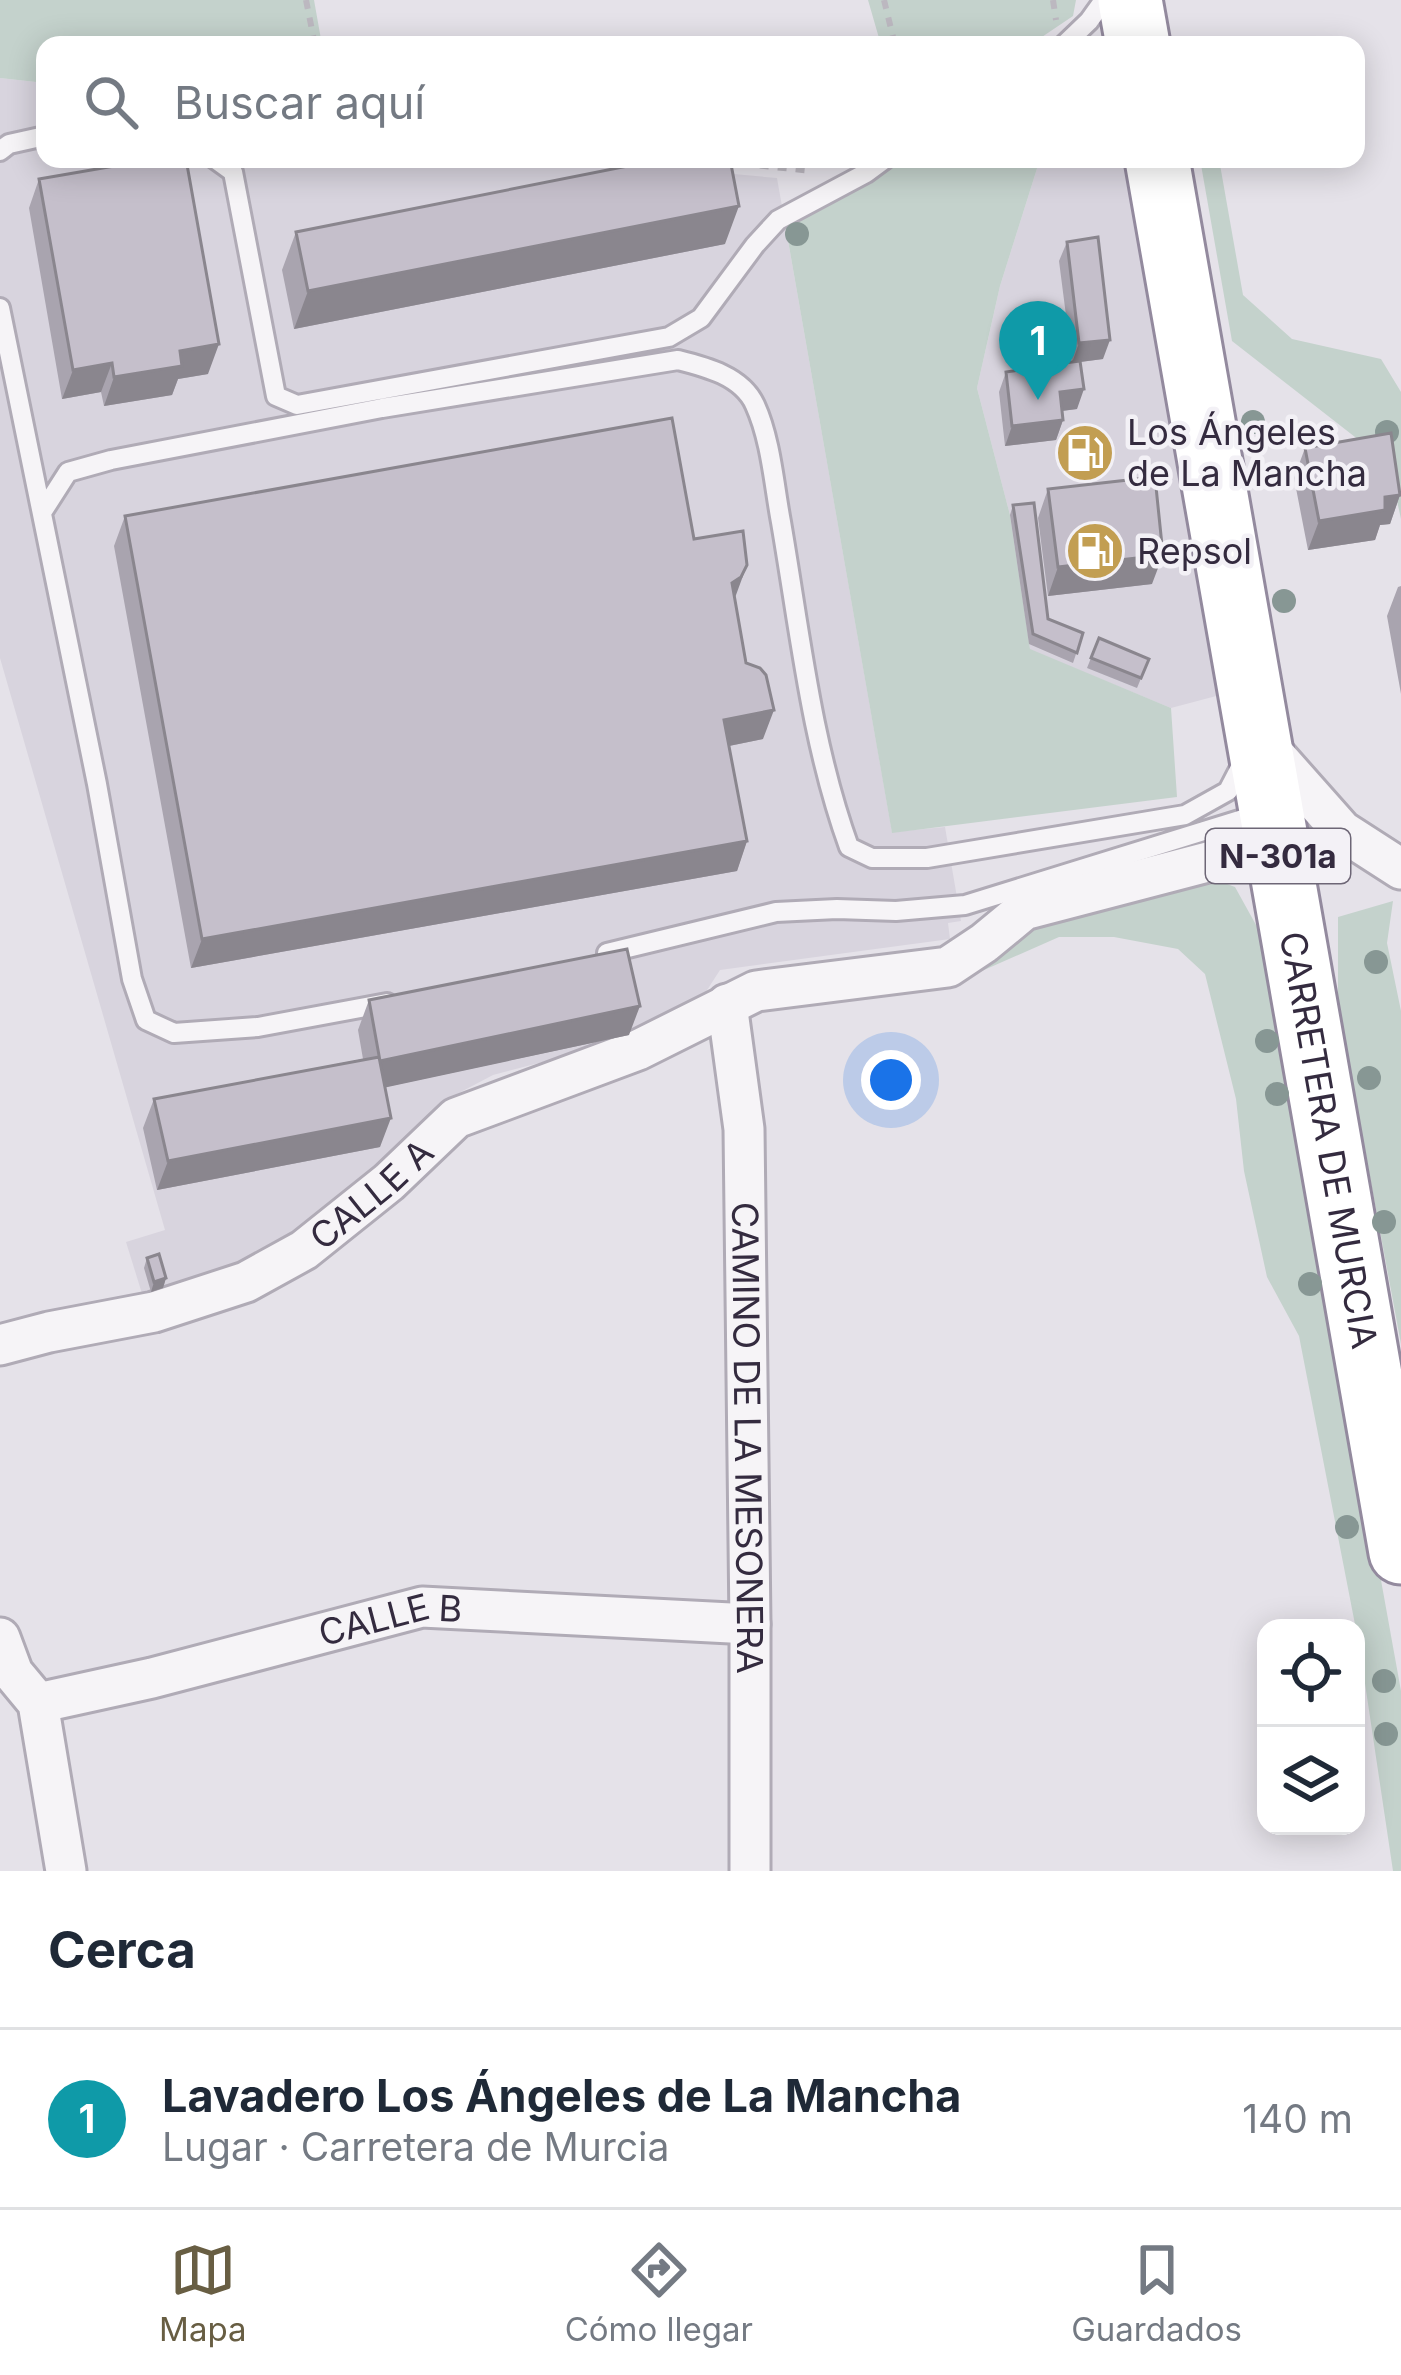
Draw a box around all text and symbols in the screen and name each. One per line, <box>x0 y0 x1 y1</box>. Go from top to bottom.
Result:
search box <box>36 36 1365 168</box>
icon: search <box>78 69 144 135</box>
text: Buscar aquí <box>174 75 425 130</box>
pin: 1 <box>999 301 1077 400</box>
place label: Los Ángeles de La Mancha <box>1127 410 1367 495</box>
fuel station icon: Los Ángeles de La Mancha <box>1054 422 1116 484</box>
fuel station icon: Repsol <box>1064 520 1126 582</box>
place label: Repsol <box>1137 529 1252 573</box>
road number: N-301a <box>1206 829 1350 883</box>
street label: CARRETERA DE MURCIA <box>1271 928 1387 1352</box>
your location <box>861 1050 921 1110</box>
street label: CALLE A <box>301 1130 442 1259</box>
street label: CAMINO DE LA MESONERA <box>723 1202 772 1674</box>
street label: CALLE B <box>314 1584 463 1655</box>
map controls <box>1257 1619 1365 1835</box>
button: locate <box>1257 1619 1365 1727</box>
button: layers <box>1257 1727 1365 1835</box>
text: Cerca <box>48 1919 196 1980</box>
text: Lavadero Los Ángeles de La Mancha <box>162 2068 961 2123</box>
text: 1 <box>79 2095 95 2142</box>
text: 140 m <box>1242 2095 1353 2142</box>
text: Lugar · Carretera de Murcia <box>162 2123 669 2170</box>
tab: Mapa <box>159 2237 247 2349</box>
tab: Cómo llegar <box>565 2237 753 2349</box>
tab: Guardados <box>1071 2237 1242 2349</box>

